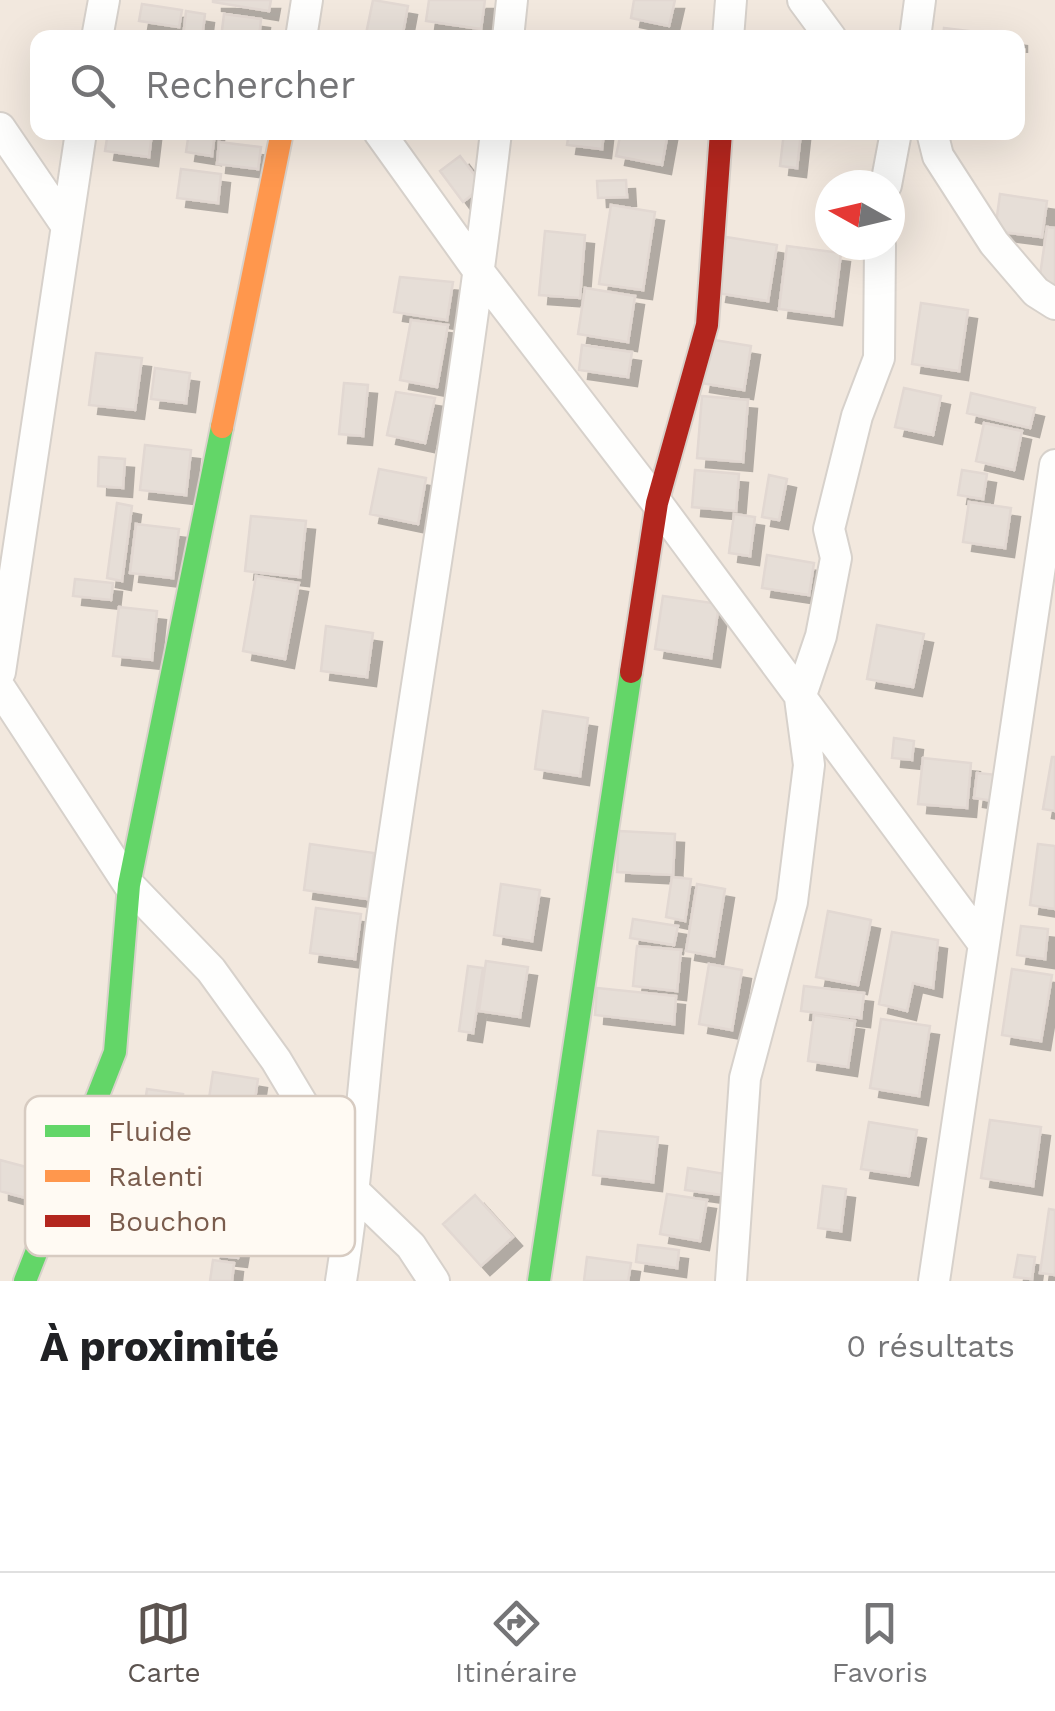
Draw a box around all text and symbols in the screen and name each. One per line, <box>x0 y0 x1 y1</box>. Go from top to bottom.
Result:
search box <box>30 30 1025 140</box>
icon: search <box>65 58 120 113</box>
text: Rechercher <box>145 63 355 107</box>
north arrow <box>815 170 905 260</box>
legend <box>25 1096 355 1256</box>
text: Fluide <box>108 1115 192 1148</box>
text: Ralenti <box>108 1160 204 1193</box>
text: Bouchon <box>108 1205 228 1238</box>
text: À proximité <box>40 1322 279 1371</box>
text: 0 résultats <box>846 1327 1015 1365</box>
tab: Carte <box>127 1596 201 1689</box>
tab: Itinéraire <box>455 1596 577 1689</box>
tab: Favoris <box>832 1596 928 1689</box>

